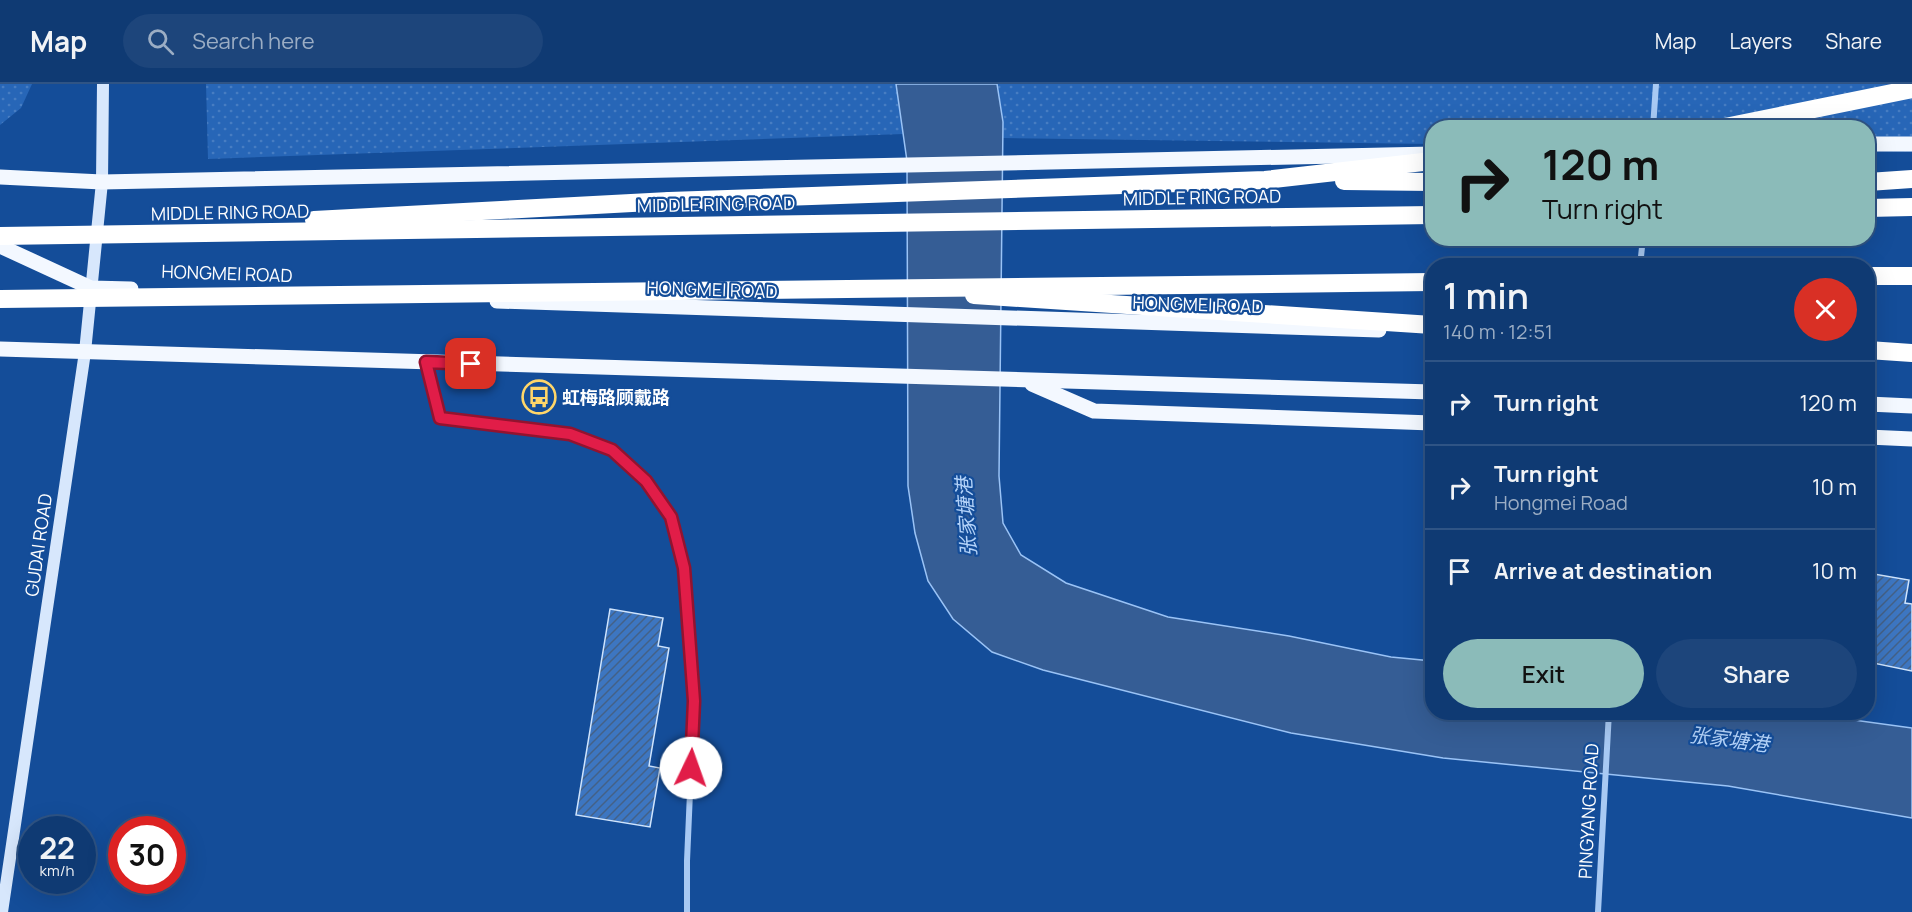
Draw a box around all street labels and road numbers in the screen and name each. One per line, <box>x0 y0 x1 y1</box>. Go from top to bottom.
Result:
street label: MIDDLE RING ROAD <box>1123 184 1281 210</box>
street label: MIDDLE RING ROAD <box>637 191 795 217</box>
street label: MIDDLE RING ROAD <box>151 199 309 225</box>
street label: HONGMEI ROAD <box>161 259 293 287</box>
street label: HONGMEI ROAD <box>646 275 778 303</box>
street label: HONGMEI ROAD <box>1132 290 1264 318</box>
street label: GUDAI ROAD <box>19 492 57 598</box>
street label: PINGYANG ROAD <box>1572 743 1604 879</box>

